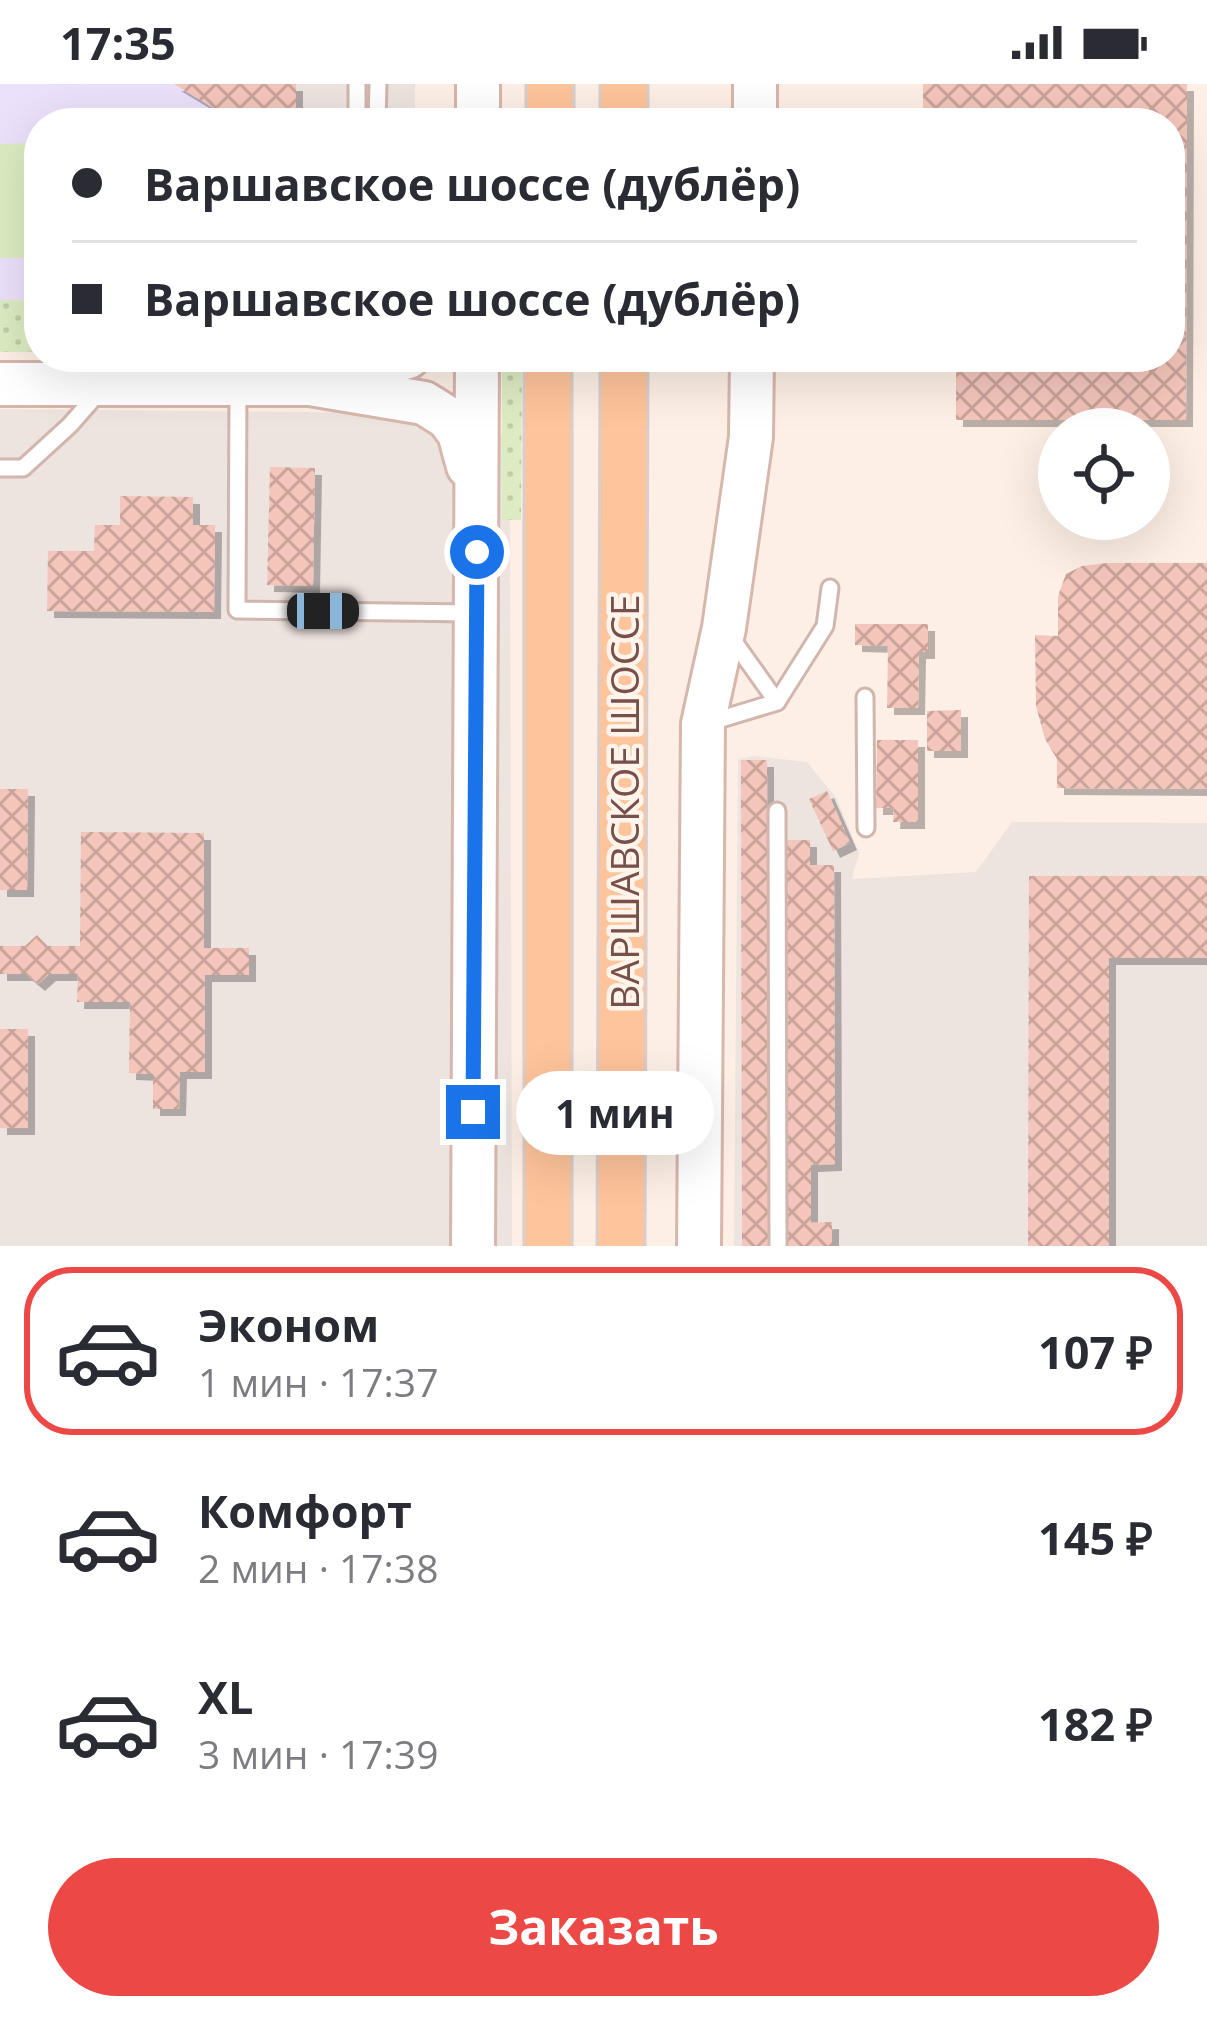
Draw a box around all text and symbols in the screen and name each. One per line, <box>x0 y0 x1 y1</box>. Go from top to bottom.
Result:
text: 17:35 <box>60 12 176 73</box>
text: Варшавское шоссе (дублёр) <box>144 153 800 214</box>
text: Варшавское шоссе (дублёр) <box>144 268 800 329</box>
map controls <box>1038 408 1170 540</box>
button: locate <box>1038 408 1170 540</box>
route start <box>450 525 504 579</box>
car <box>287 593 359 629</box>
street label: ВАРШАВСКОЕ ШОССЕ <box>597 594 650 1010</box>
callout: 1 мин <box>515 1070 713 1154</box>
route end <box>446 1085 500 1139</box>
text: 1 мин <box>555 1086 675 1139</box>
text: Эконом <box>198 1294 379 1355</box>
icon: car <box>54 1297 162 1405</box>
text: 107 ₽ <box>1038 1321 1153 1382</box>
text: 1 мин · 17:37 <box>198 1355 438 1408</box>
text: Комфорт <box>198 1480 412 1541</box>
icon: car <box>54 1483 162 1591</box>
text: 145 ₽ <box>1038 1507 1153 1568</box>
text: 2 мин · 17:38 <box>198 1541 438 1594</box>
text: XL <box>198 1666 253 1727</box>
icon: car <box>54 1669 162 1777</box>
text: 182 ₽ <box>1038 1693 1153 1754</box>
text: 3 мин · 17:39 <box>198 1727 438 1780</box>
button: Заказать <box>48 1858 1159 1996</box>

